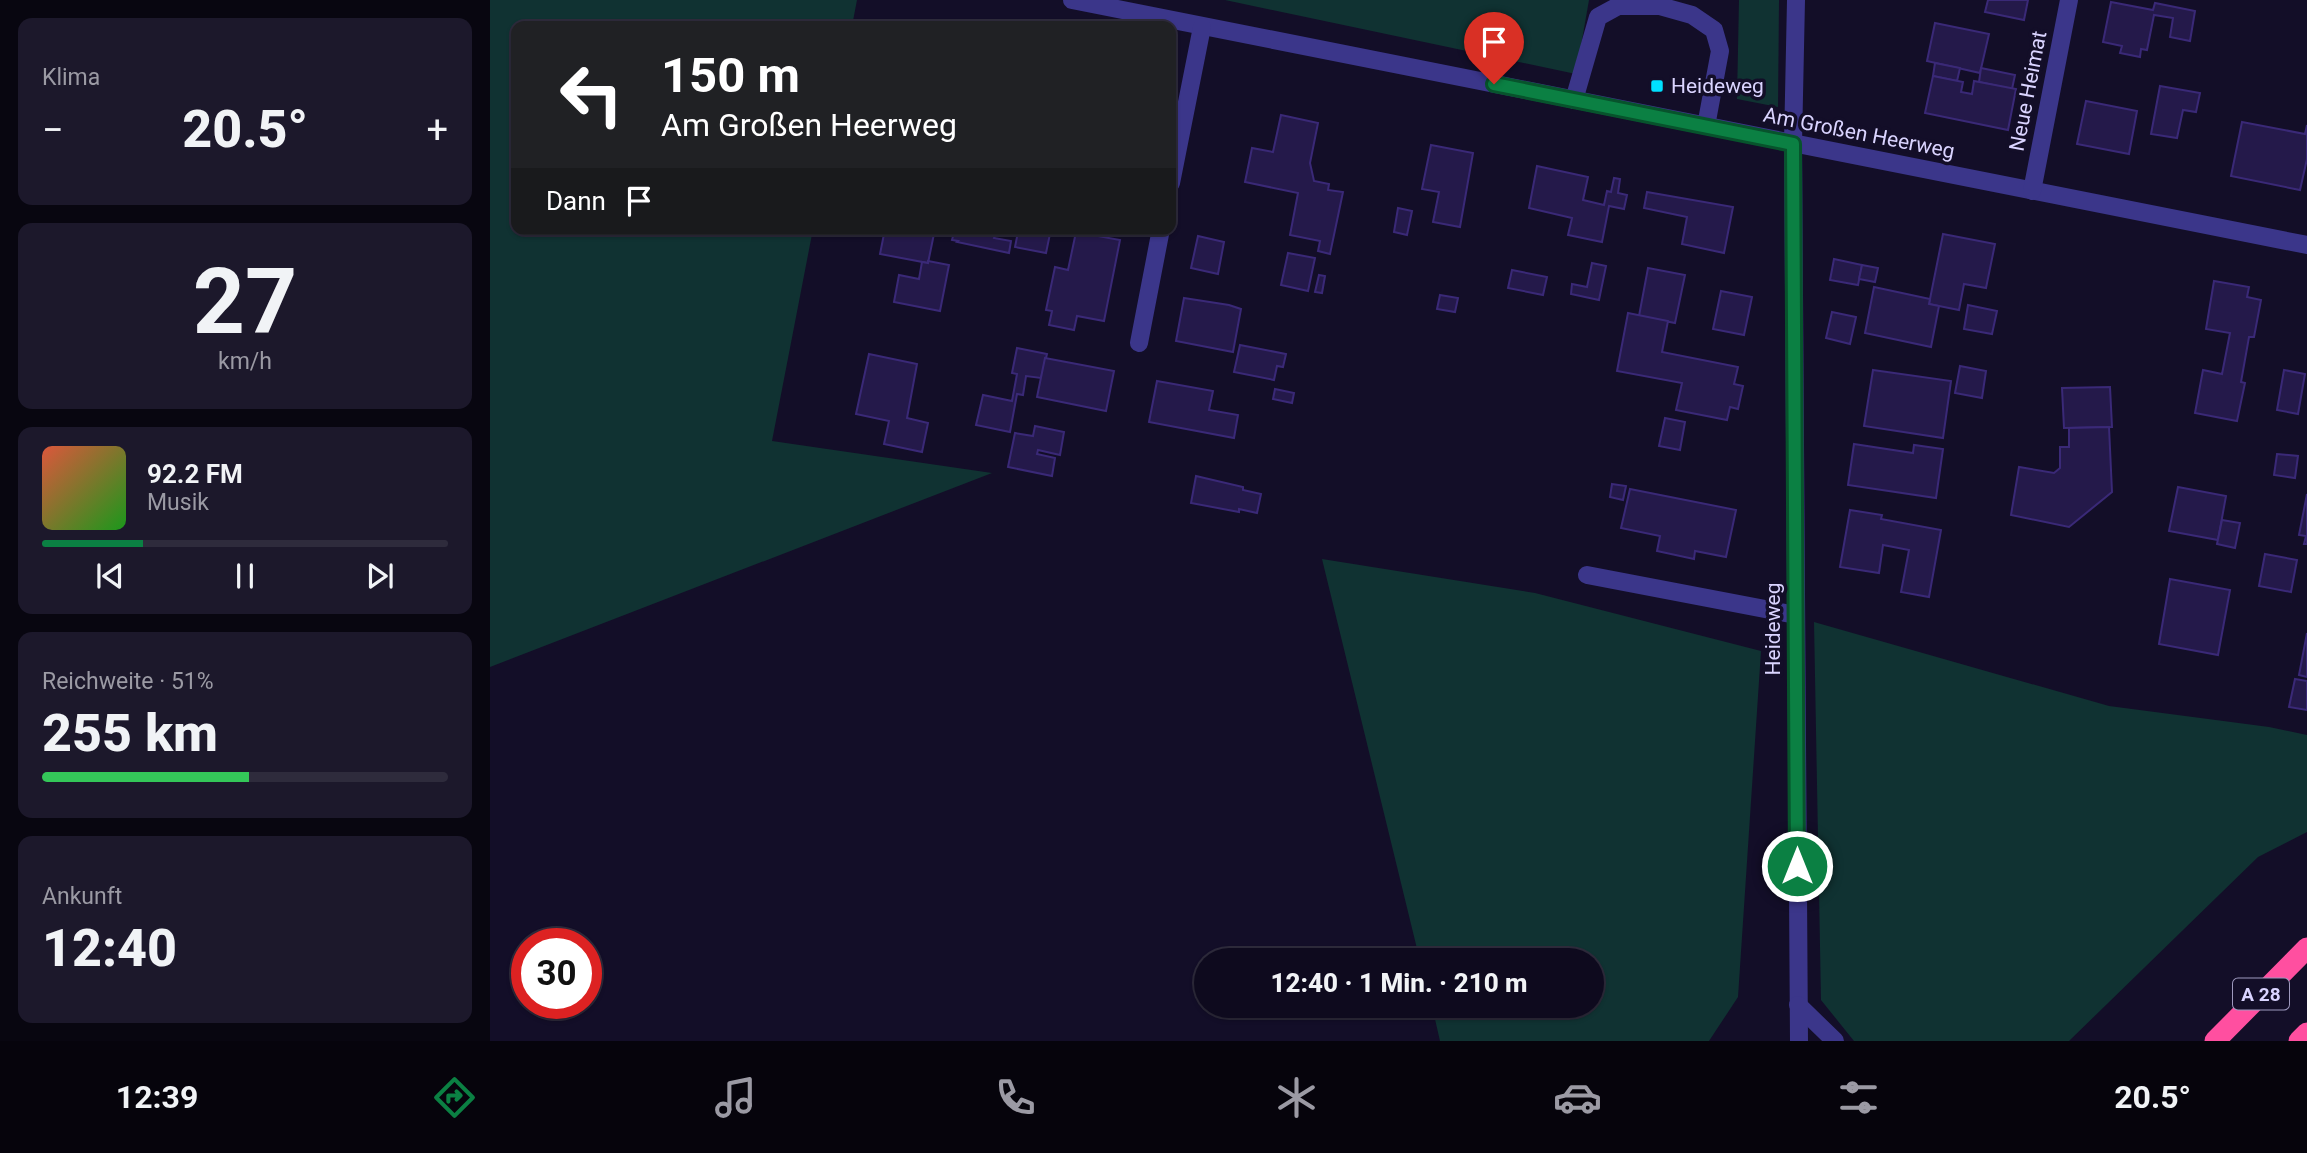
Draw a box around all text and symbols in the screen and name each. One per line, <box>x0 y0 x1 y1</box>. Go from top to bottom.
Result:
pin <box>1464 12.0 1524 84</box>
icon: arrive <box>1475 23 1513 61</box>
street label: Neue Heimat <box>2005 29 2051 153</box>
text: 150 m <box>661 47 800 104</box>
icon: left <box>546 49 637 140</box>
text: Klima <box>42 64 100 91</box>
place label: Heideweg <box>1671 74 1764 98</box>
marker: Heideweg <box>1649 78 1665 94</box>
text: 20.5° <box>182 99 308 160</box>
street label: Am Großen Heerweg <box>1761 103 1957 163</box>
text: Am Großen Heerweg <box>661 106 957 144</box>
text: − <box>42 108 64 152</box>
text: + <box>426 108 448 152</box>
icon: arrive <box>620 182 658 220</box>
text: Dann <box>546 186 606 216</box>
text: 27 <box>193 249 297 355</box>
text: km/h <box>218 348 272 375</box>
text: 92.2 FM <box>147 459 243 489</box>
text: Musik <box>147 489 209 516</box>
icon: previous <box>91 557 129 595</box>
icon: pause <box>226 557 264 595</box>
icon: next <box>361 557 399 595</box>
street label: Heideweg <box>1761 583 1785 675</box>
text: Reichweite · 51% <box>42 668 214 695</box>
text: 255 km <box>42 703 218 764</box>
position arrow <box>1760 829 1834 903</box>
text: Ankunft <box>42 883 122 910</box>
text: 12:40 <box>42 918 177 979</box>
speed limit sign: 30 <box>511 928 602 1019</box>
text: 12:40 · 1 Min. · 210 m <box>1270 968 1528 998</box>
road number: A 28 <box>2233 978 2289 1010</box>
icon: directions <box>430 1073 479 1122</box>
icon: music <box>711 1073 760 1122</box>
icon: phone <box>991 1073 1040 1122</box>
icon: climate <box>1272 1073 1321 1122</box>
icon: car <box>1553 1073 1602 1122</box>
icon: filters <box>1834 1073 1883 1122</box>
text: 12:39 <box>116 1078 198 1116</box>
text: 20.5° <box>2114 1078 2191 1116</box>

